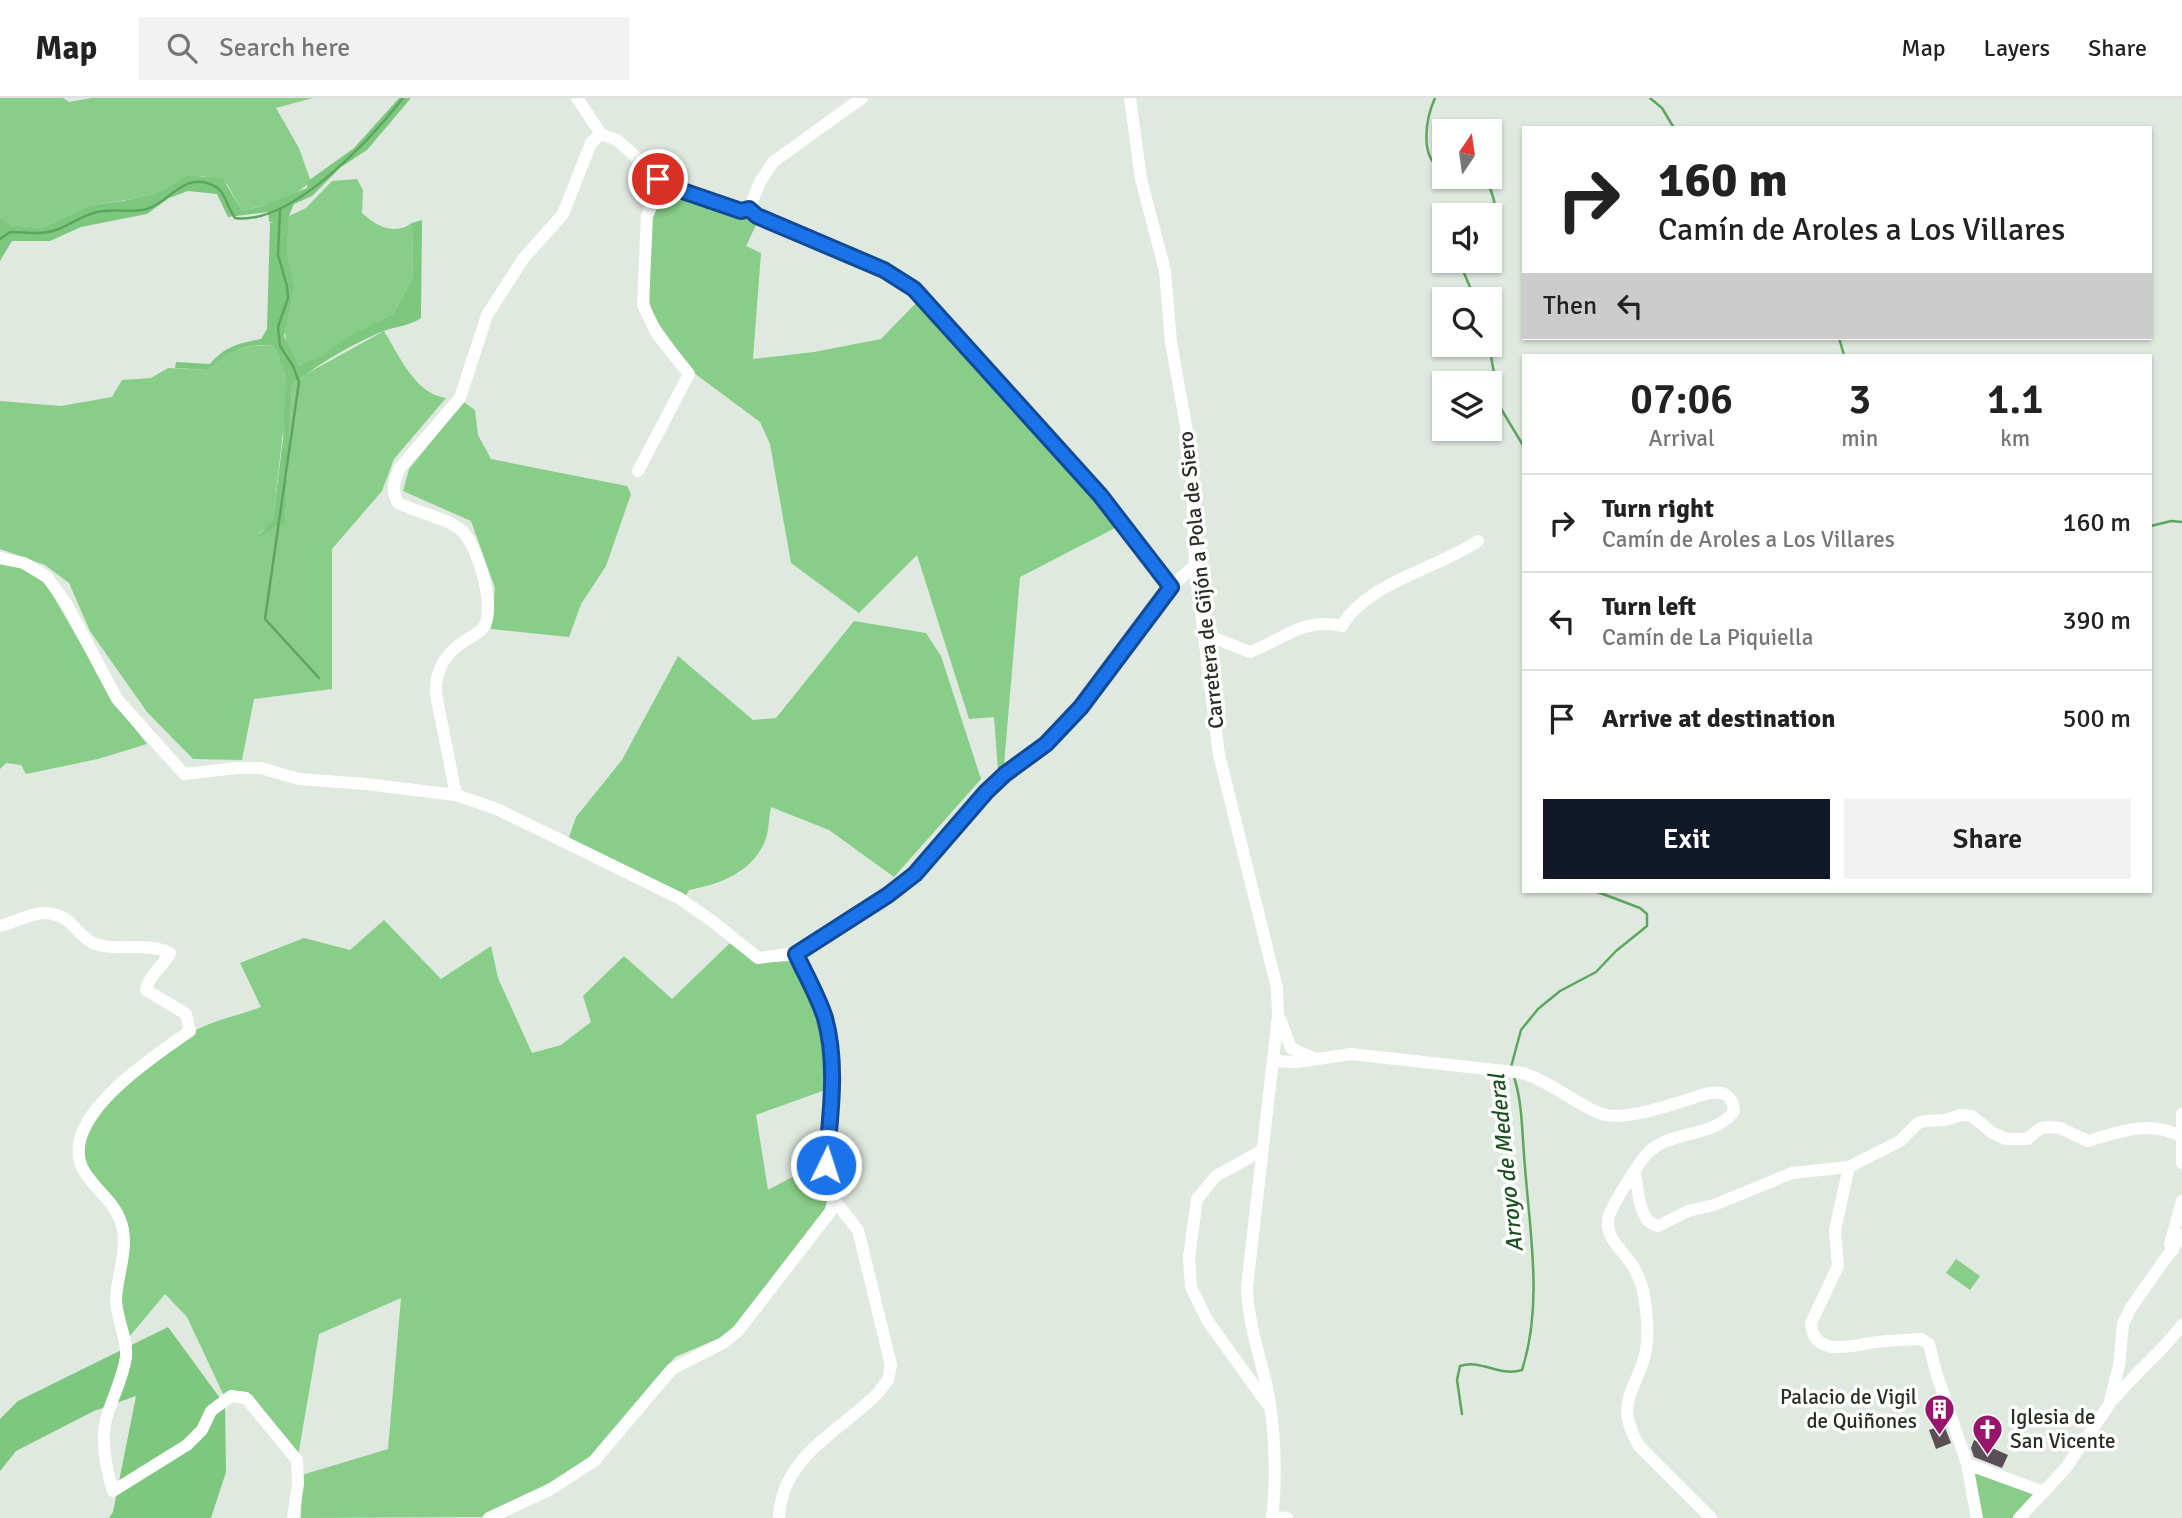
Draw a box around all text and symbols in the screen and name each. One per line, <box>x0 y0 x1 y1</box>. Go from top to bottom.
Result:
search box <box>139 17 629 80</box>
text: Map <box>35 28 97 69</box>
icon: search <box>163 29 201 67</box>
text: Search here <box>219 32 350 64</box>
text: Map <box>1901 33 1946 63</box>
text: Layers <box>1984 33 2050 63</box>
text: Share <box>2088 33 2147 63</box>
north arrow <box>1432 119 1502 189</box>
map controls <box>1432 119 1502 441</box>
pin <box>628 149 688 209</box>
text: 160 m <box>1658 150 1788 210</box>
icon: right <box>1543 154 1634 245</box>
icon: arrive <box>639 160 677 198</box>
button: sound <box>1432 203 1502 273</box>
text: Camín de Aroles a Los Villares <box>1658 210 2065 249</box>
button: search <box>1432 287 1502 357</box>
icon: left <box>1611 287 1649 325</box>
text: Then <box>1543 290 1597 322</box>
button: layers <box>1432 371 1502 441</box>
text: 07:06 <box>1630 374 1733 425</box>
text: 3 <box>1848 374 1871 425</box>
text: 1.1 <box>1987 374 2044 425</box>
text: Arrival <box>1649 424 1715 453</box>
text: min <box>1841 424 1878 453</box>
text: km <box>2000 424 2030 453</box>
street label: Carretera de Gijón a Pola de Siero <box>1172 430 1230 730</box>
text: Turn right <box>1602 493 1714 525</box>
icon: right <box>1543 504 1581 542</box>
text: 160 m <box>2062 507 2131 539</box>
text: Camín de Aroles a Los Villares <box>1602 525 1895 554</box>
text: Turn left <box>1602 591 1696 623</box>
icon: left <box>1543 602 1581 640</box>
text: 390 m <box>2062 605 2131 637</box>
text: Camín de La Piquiella <box>1602 623 1813 652</box>
icon: arrive <box>1543 700 1581 738</box>
text: Arrive at destination <box>1602 703 1835 735</box>
text: 500 m <box>2062 703 2131 735</box>
button: Exit <box>1543 799 1830 879</box>
button: Share <box>1844 799 2131 879</box>
water label: Arroyo de Mederal <box>1482 1070 1530 1253</box>
position arrow <box>789 1128 863 1202</box>
place label: Palacio de Vigil de Quiñones <box>1780 1384 1917 1434</box>
building icon: Palacio de Vigil de Quiñones <box>1923 1392 1957 1436</box>
place label: Iglesia de San Vicente <box>2010 1404 2116 1454</box>
church icon: Iglesia de San Vicente <box>1970 1412 2004 1456</box>

